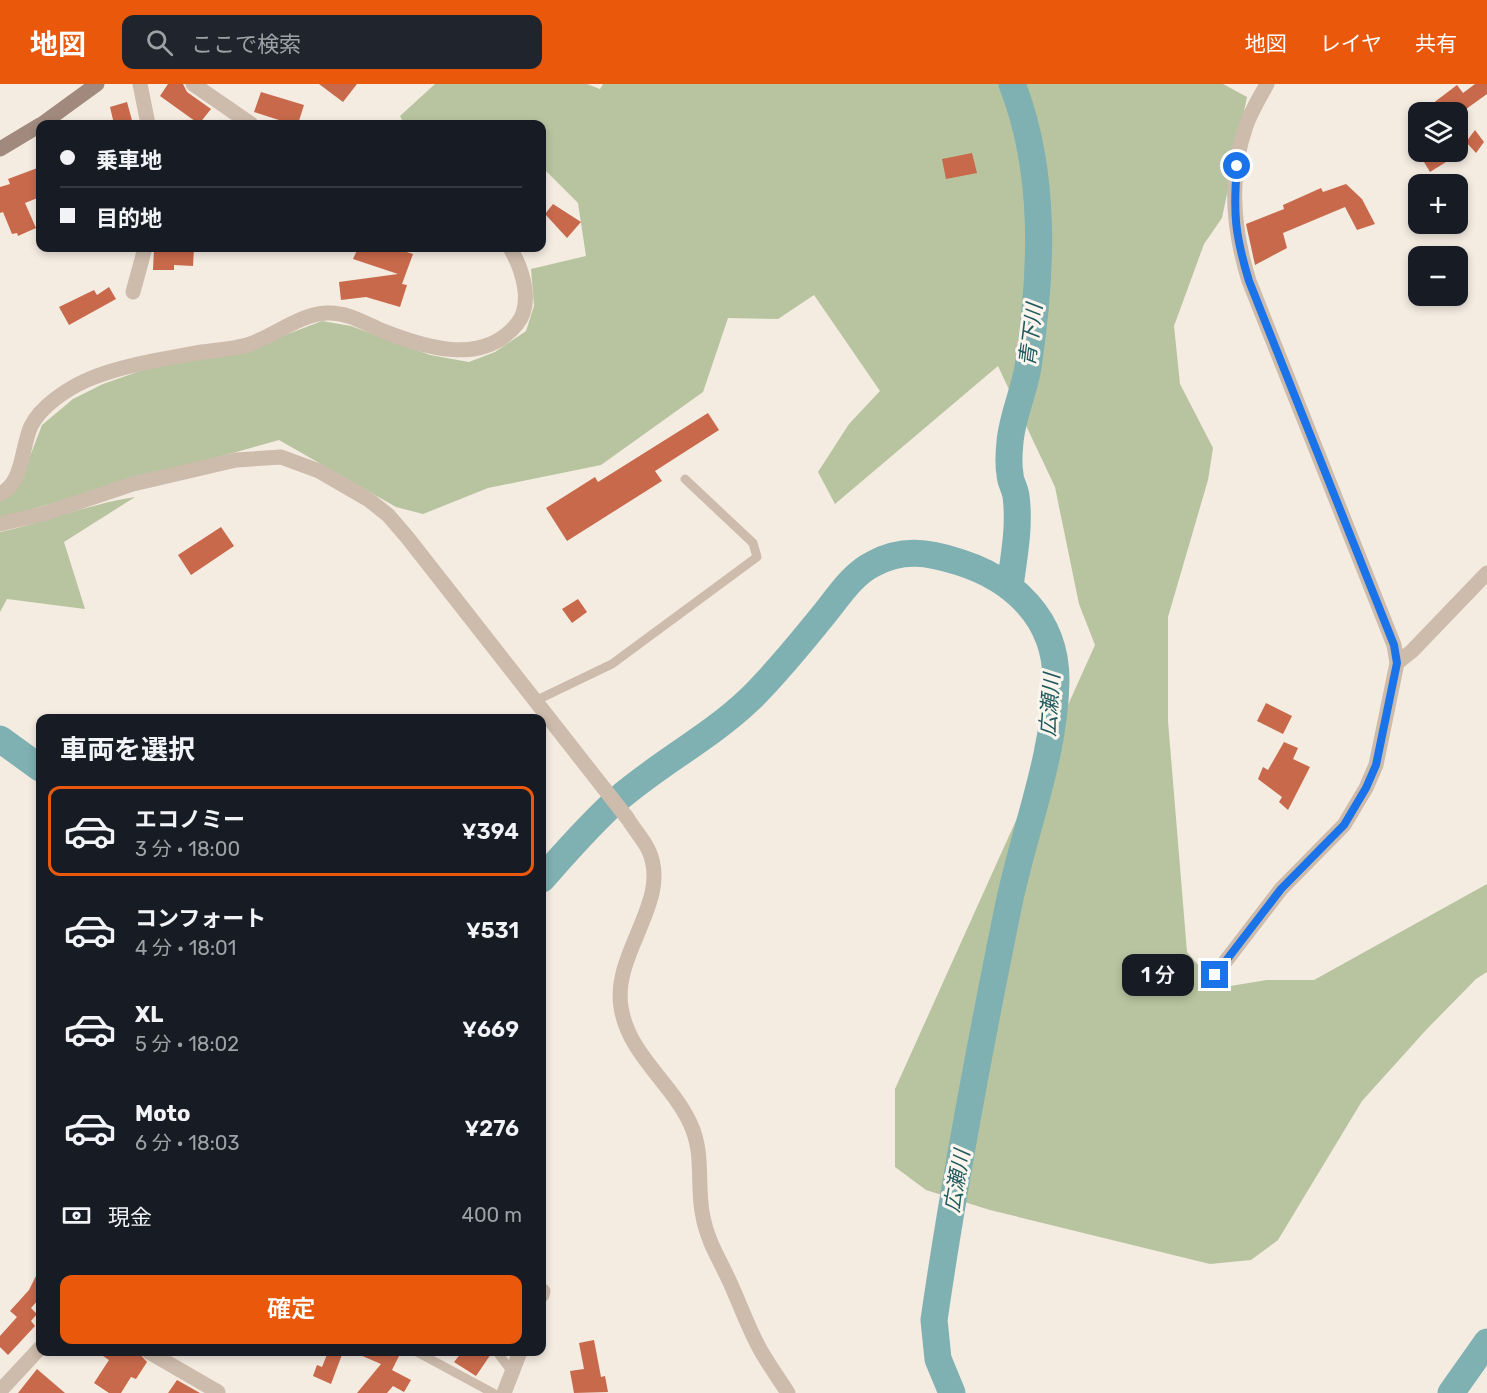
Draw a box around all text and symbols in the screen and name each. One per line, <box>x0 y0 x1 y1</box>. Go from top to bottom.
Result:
search box <box>122 15 542 69</box>
icon: search <box>143 26 176 59</box>
text: 地図 <box>30 28 86 61</box>
text: ここで検索 <box>191 31 301 58</box>
text: 地図 <box>1245 31 1287 56</box>
text: レイヤ <box>1320 31 1382 56</box>
text: 共有 <box>1415 31 1457 56</box>
map controls <box>1408 102 1468 306</box>
button: layers <box>1408 102 1468 162</box>
text: 乗車地 <box>96 147 162 174</box>
route start <box>1223 152 1250 179</box>
button: + <box>1408 174 1468 234</box>
text: 目的地 <box>96 205 162 232</box>
button: − <box>1408 246 1468 306</box>
water label: 青下川 <box>1014 300 1047 368</box>
water label: 広瀬川 <box>1035 671 1064 737</box>
text: 車両を選択 <box>60 734 195 766</box>
icon: car <box>63 804 117 858</box>
text: エコノミー <box>135 806 245 833</box>
text: ¥394 <box>462 818 519 845</box>
text: 3 分 · 18:00 <box>135 837 240 861</box>
icon: car <box>63 903 117 957</box>
text: コンフォート <box>135 905 266 932</box>
text: ¥531 <box>466 917 519 944</box>
text: 4 分 · 18:01 <box>135 936 236 960</box>
callout: 1 分 <box>1122 954 1194 996</box>
route end <box>1201 961 1228 988</box>
text: 1 分 <box>1141 963 1175 987</box>
text: XL <box>135 1001 163 1028</box>
icon: car <box>63 1002 117 1056</box>
text: ¥669 <box>462 1016 519 1043</box>
text: 5 分 · 18:02 <box>135 1032 239 1056</box>
text: Moto <box>135 1100 190 1127</box>
icon: car <box>63 1101 117 1155</box>
text: ¥276 <box>465 1115 519 1142</box>
text: 6 分 · 18:03 <box>135 1131 239 1155</box>
water label: 広瀬川 <box>939 1146 975 1214</box>
icon: cash <box>60 1199 93 1232</box>
text: 400 m <box>462 1203 522 1227</box>
text: 現金 <box>108 1204 152 1231</box>
button: 確定 <box>60 1275 522 1344</box>

